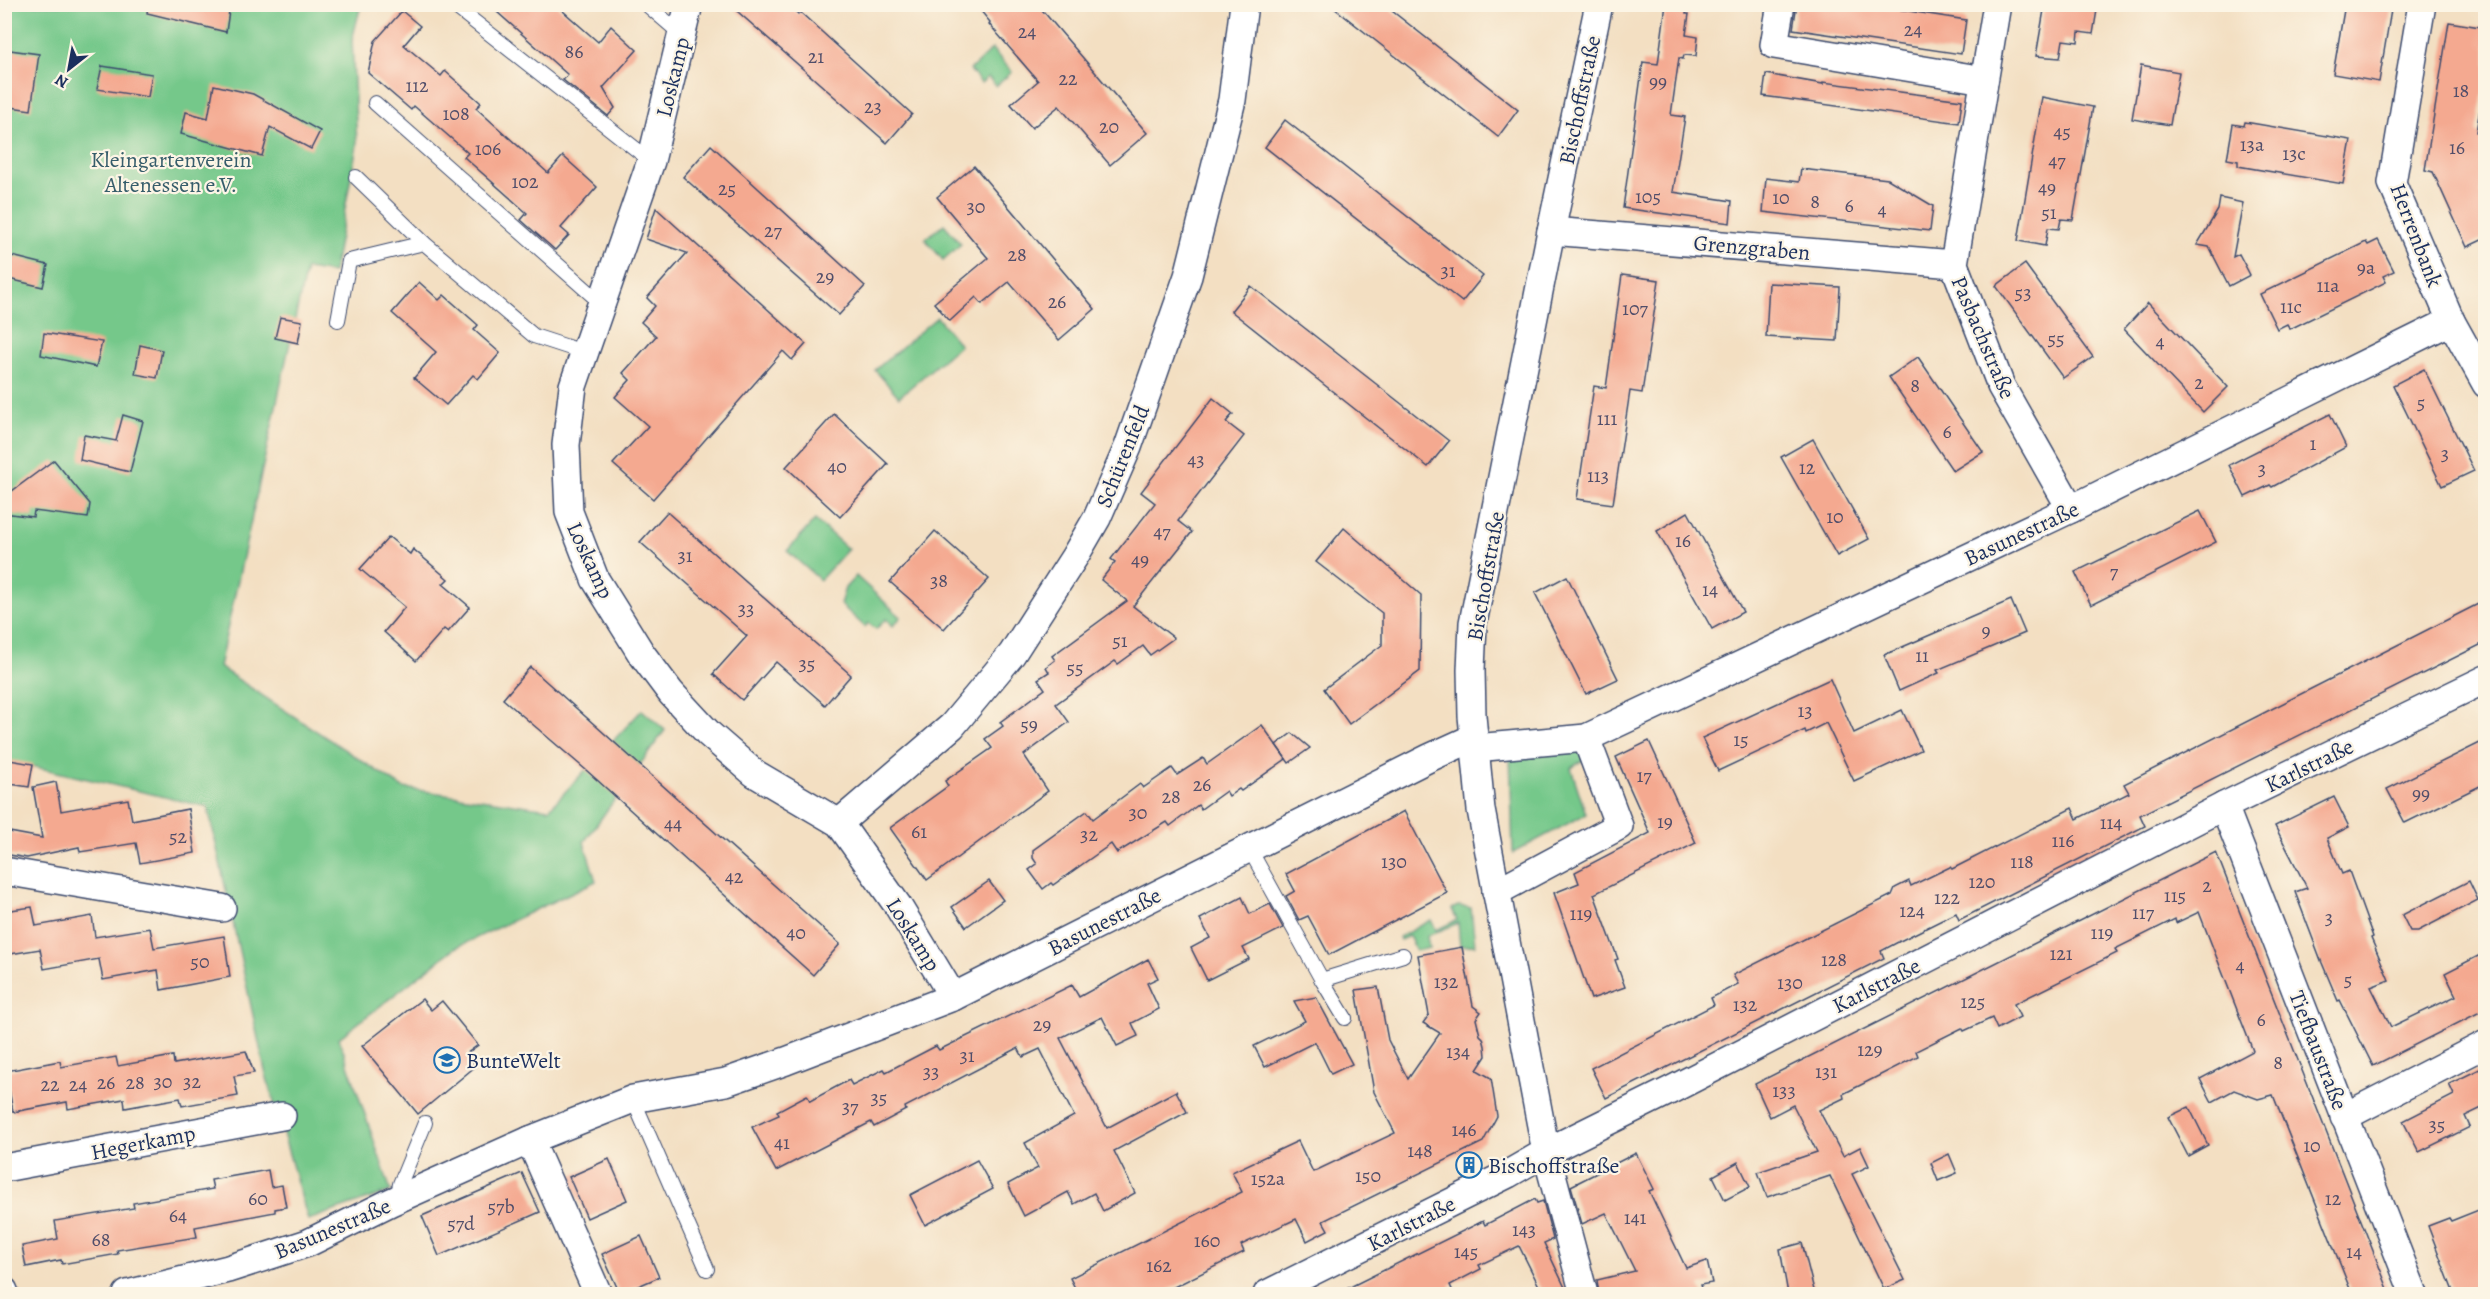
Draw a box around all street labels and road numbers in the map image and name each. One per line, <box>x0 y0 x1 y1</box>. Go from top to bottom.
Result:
street label: Bischoffstraße <box>1552 33 1608 168</box>
street label: Loskamp <box>649 34 697 120</box>
street label: Herrenbank <box>2383 179 2450 292</box>
street label: Grenzgraben <box>1692 228 1812 268</box>
street label: Pasbachstraße <box>1944 271 2022 403</box>
street label: Schürenfeld <box>1089 400 1157 512</box>
street label: Basunestraße <box>1959 494 2084 574</box>
street label: Bischoffstraße <box>1460 509 1512 643</box>
street label: Loskamp <box>559 517 621 604</box>
street label: Karlstraße <box>2260 732 2359 800</box>
street label: Basunestraße <box>1043 880 1166 963</box>
street label: Loskamp <box>879 892 948 977</box>
street label: Karlstraße <box>1827 951 1926 1021</box>
street label: Tiefbaustraße <box>2282 986 2355 1114</box>
street label: Hegerkamp <box>88 1118 198 1168</box>
street label: Karlstraße <box>1362 1189 1461 1259</box>
street label: Basunestraße <box>270 1191 395 1267</box>

